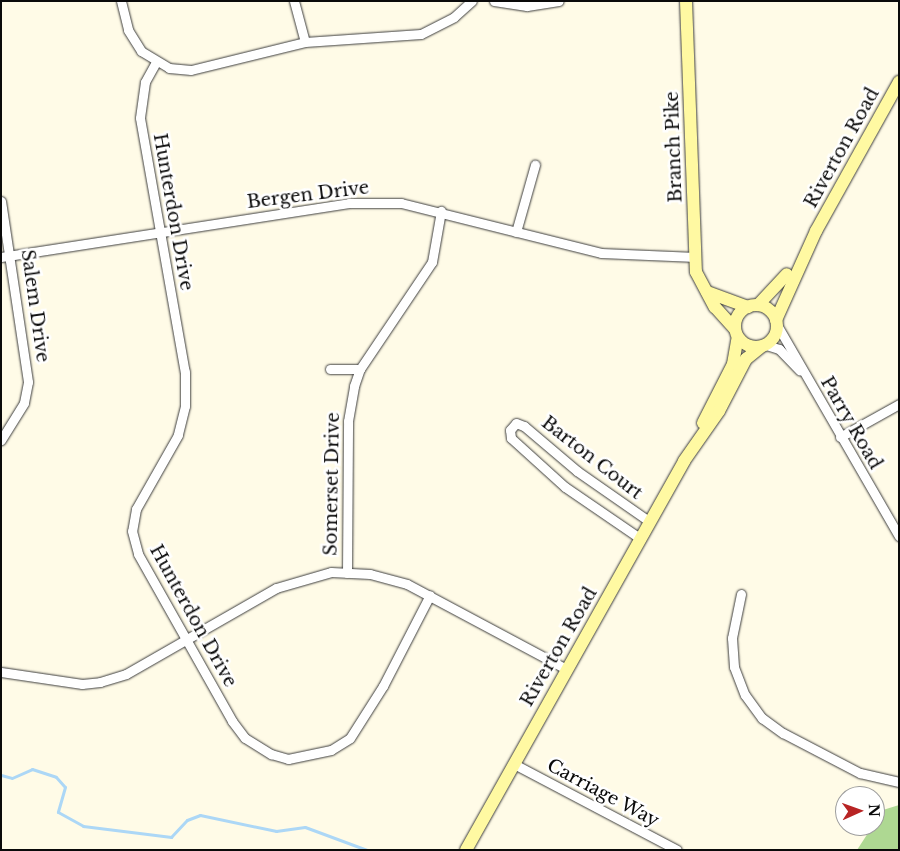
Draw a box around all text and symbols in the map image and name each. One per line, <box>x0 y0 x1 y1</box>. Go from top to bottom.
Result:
street label: Riverton Road <box>800 84 884 212</box>
street label: Branch Pike <box>661 91 687 203</box>
street label: Hunterdon Drive <box>149 132 197 292</box>
street label: Bergen Drive <box>246 177 370 213</box>
street label: Salem Drive <box>16 248 54 364</box>
street label: Parry Road <box>816 373 886 473</box>
street label: Somerset Drive <box>320 412 344 556</box>
street label: Barton Court <box>537 412 647 504</box>
street label: Hunterdon Drive <box>145 541 241 691</box>
street label: Riverton Road <box>516 584 602 710</box>
street label: Carriage Way <box>543 754 663 832</box>
north arrow <box>835 786 885 836</box>
text: N <box>865 804 883 817</box>

